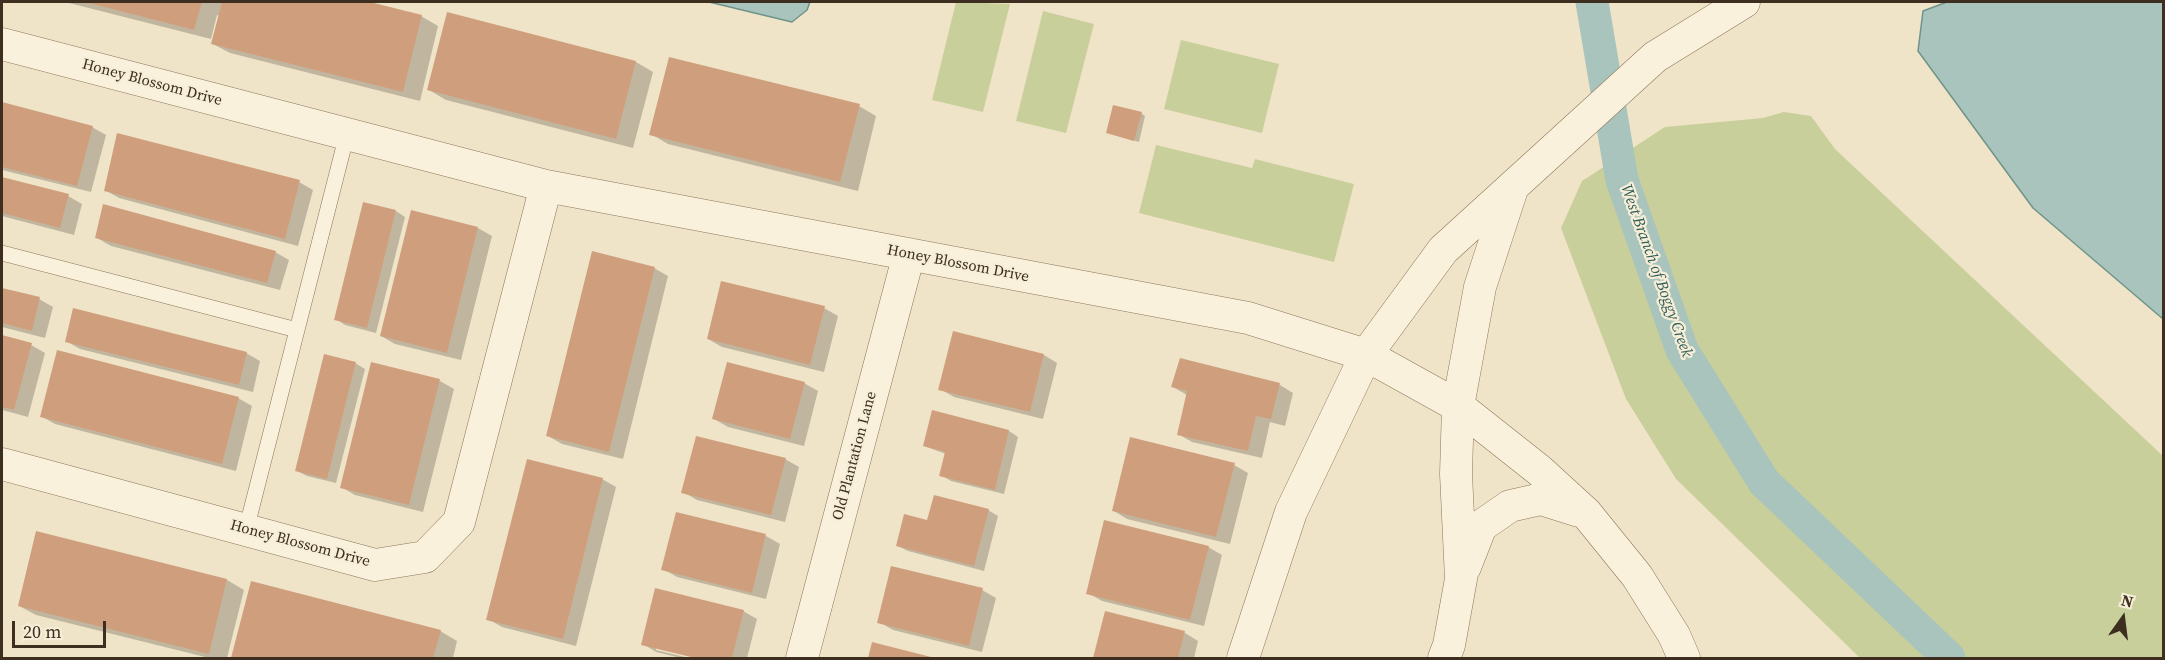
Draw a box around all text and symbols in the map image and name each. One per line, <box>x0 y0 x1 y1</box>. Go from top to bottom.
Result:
street label: Honey Blossom Drive <box>80 56 224 110</box>
water label: West Branch of Boggy Creek <box>1616 182 1696 360</box>
street label: Honey Blossom Drive <box>886 241 1030 287</box>
street label: Old Plantation Lane <box>829 390 881 522</box>
street label: Honey Blossom Drive <box>228 517 372 571</box>
north arrow <box>2093 588 2153 648</box>
text: N <box>2119 588 2136 613</box>
scale bar <box>15 609 110 647</box>
text: 20 m <box>23 619 61 644</box>

